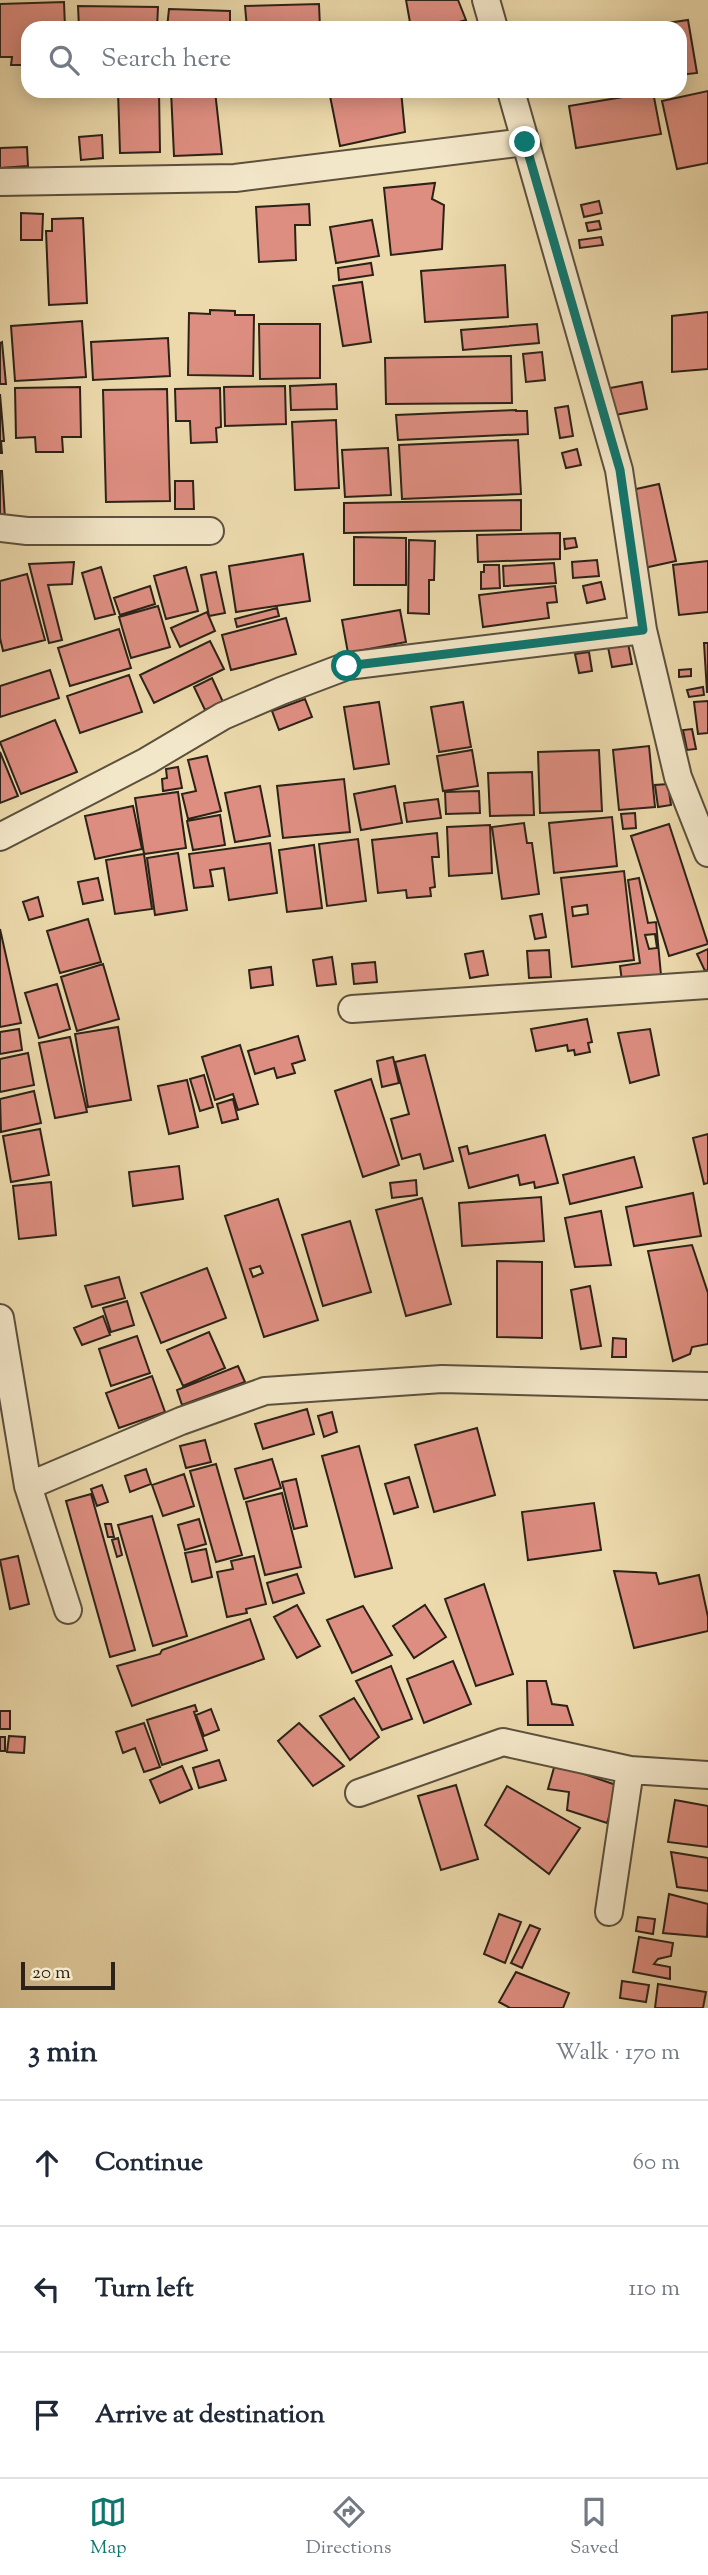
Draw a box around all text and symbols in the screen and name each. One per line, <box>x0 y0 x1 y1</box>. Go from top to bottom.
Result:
search box <box>21 21 687 98</box>
icon: search <box>45 41 83 79</box>
text: Search here <box>101 41 231 78</box>
route end <box>509 126 540 157</box>
route start <box>331 650 362 681</box>
scale bar <box>21 1959 116 1991</box>
text: 20 m <box>32 1960 71 1987</box>
text: 3 min <box>28 2032 98 2075</box>
text: Walk · 170 m <box>555 2037 680 2070</box>
icon: ahead <box>28 2144 66 2182</box>
text: Continue <box>95 2145 203 2182</box>
text: 60 m <box>632 2147 680 2180</box>
icon: left <box>28 2270 66 2308</box>
text: Turn left <box>95 2271 194 2308</box>
text: 110 m <box>629 2273 680 2306</box>
icon: arrive <box>28 2396 66 2434</box>
text: Arrive at destination <box>95 2397 325 2434</box>
tab: Map <box>89 2493 127 2562</box>
tab: Directions <box>306 2493 391 2562</box>
tab: Saved <box>570 2493 619 2562</box>

